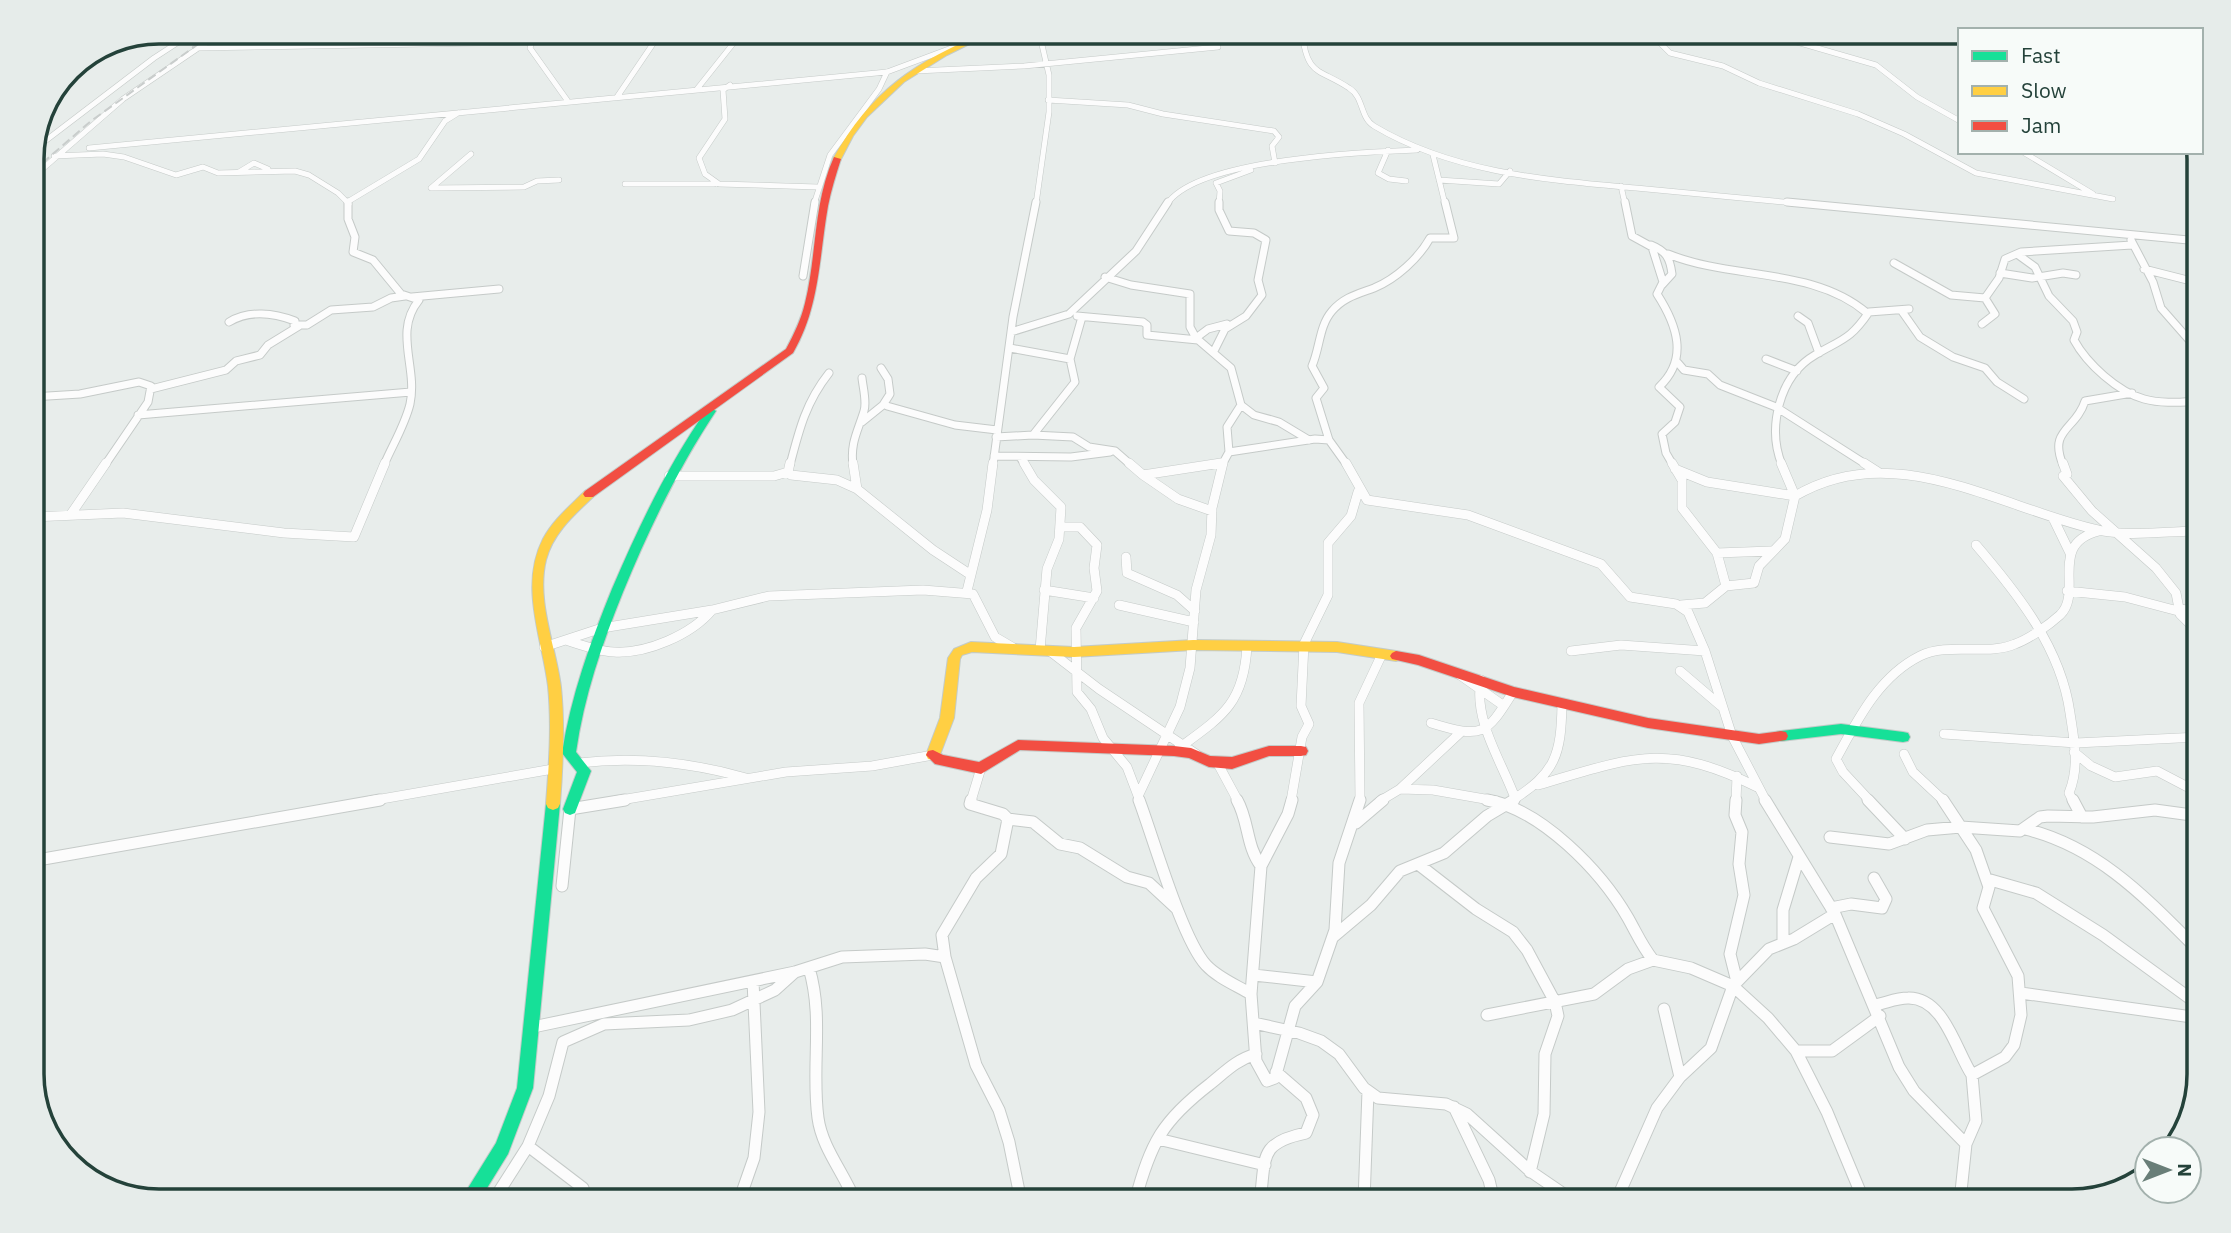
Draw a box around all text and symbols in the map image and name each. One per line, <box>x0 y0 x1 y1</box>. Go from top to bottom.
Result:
legend <box>1958 28 2203 154</box>
text: Fast <box>2021 41 2061 69</box>
text: Slow <box>2021 76 2067 104</box>
text: Jam <box>2021 111 2061 139</box>
north arrow <box>2133 1135 2203 1205</box>
text: N <box>2173 1163 2197 1177</box>

